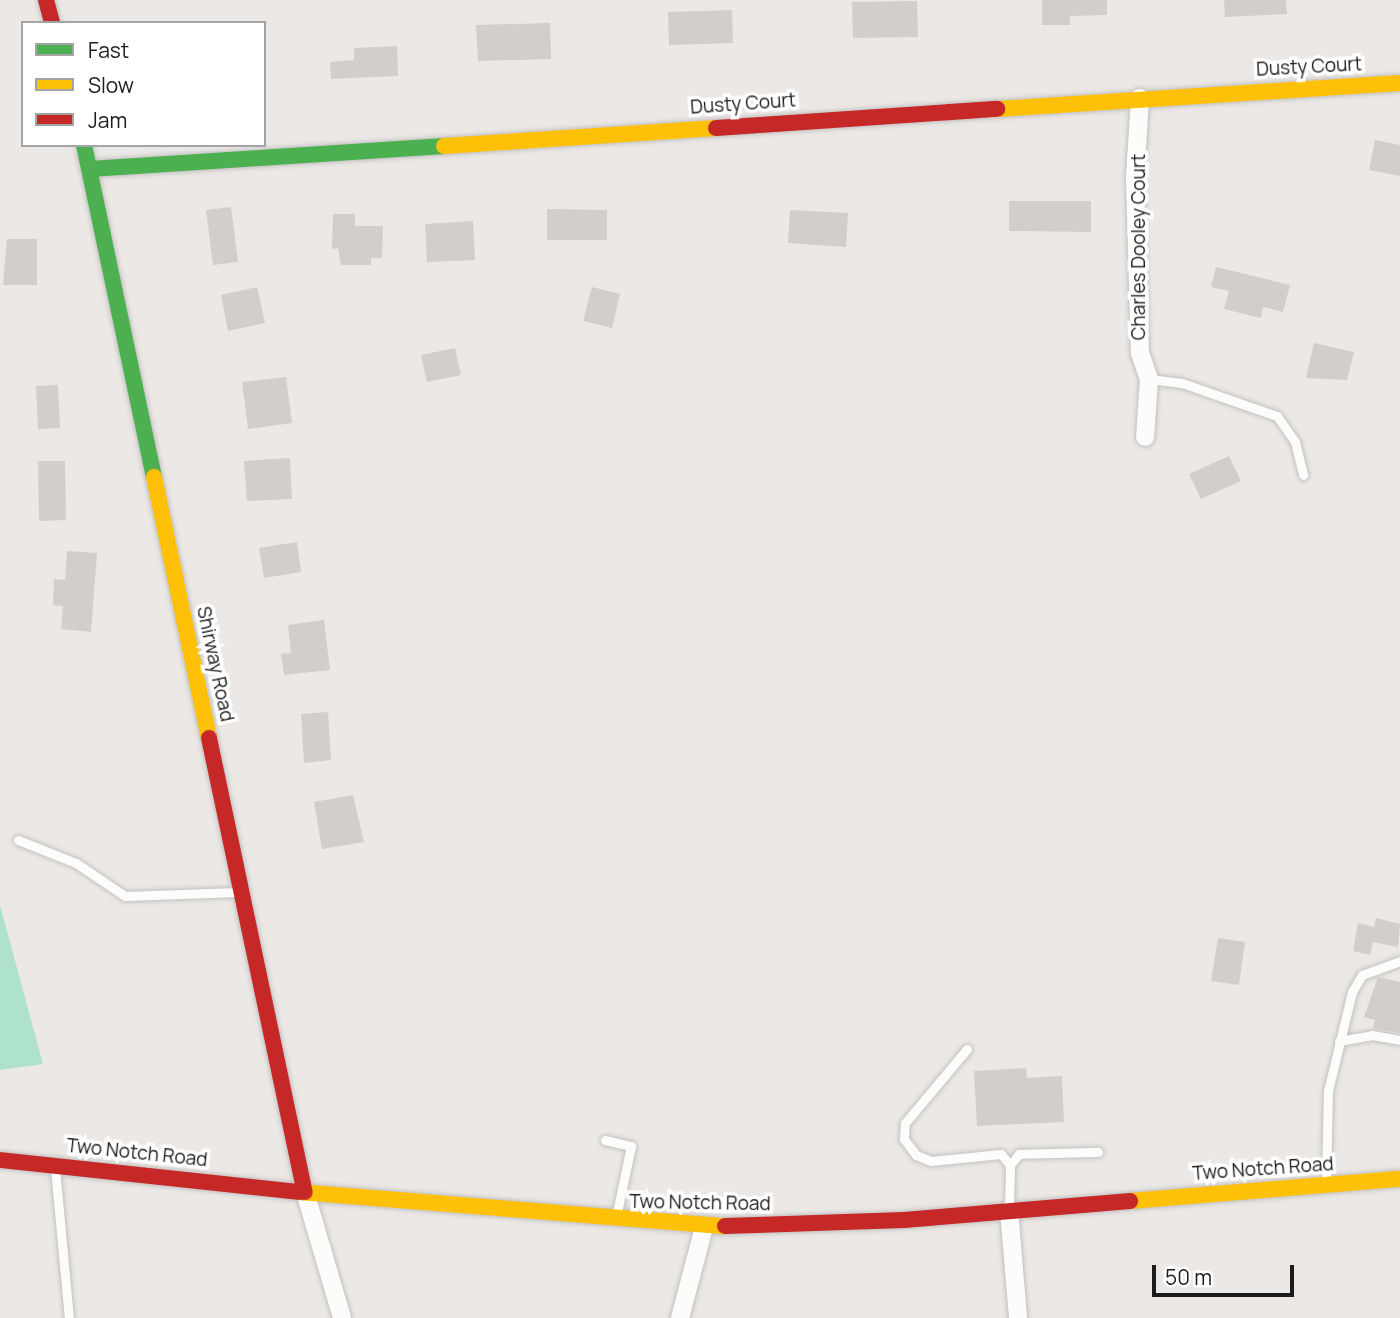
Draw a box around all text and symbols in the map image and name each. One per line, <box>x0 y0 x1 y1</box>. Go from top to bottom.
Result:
legend <box>21 21 266 147</box>
text: Fast <box>88 36 129 64</box>
street label: Dusty Court <box>1256 53 1362 81</box>
text: Slow <box>88 71 134 99</box>
street label: Dusty Court <box>689 89 797 119</box>
text: Jam <box>88 106 127 134</box>
street label: Charles Dooley Court <box>1128 154 1150 340</box>
street label: Shirway Road <box>192 604 238 724</box>
street label: Two Notch Road <box>65 1134 209 1172</box>
street label: Two Notch Road <box>1192 1153 1334 1185</box>
street label: Two Notch Road <box>629 1190 771 1216</box>
scale bar <box>1155 1252 1297 1296</box>
text: 50 m <box>1165 1263 1212 1291</box>

